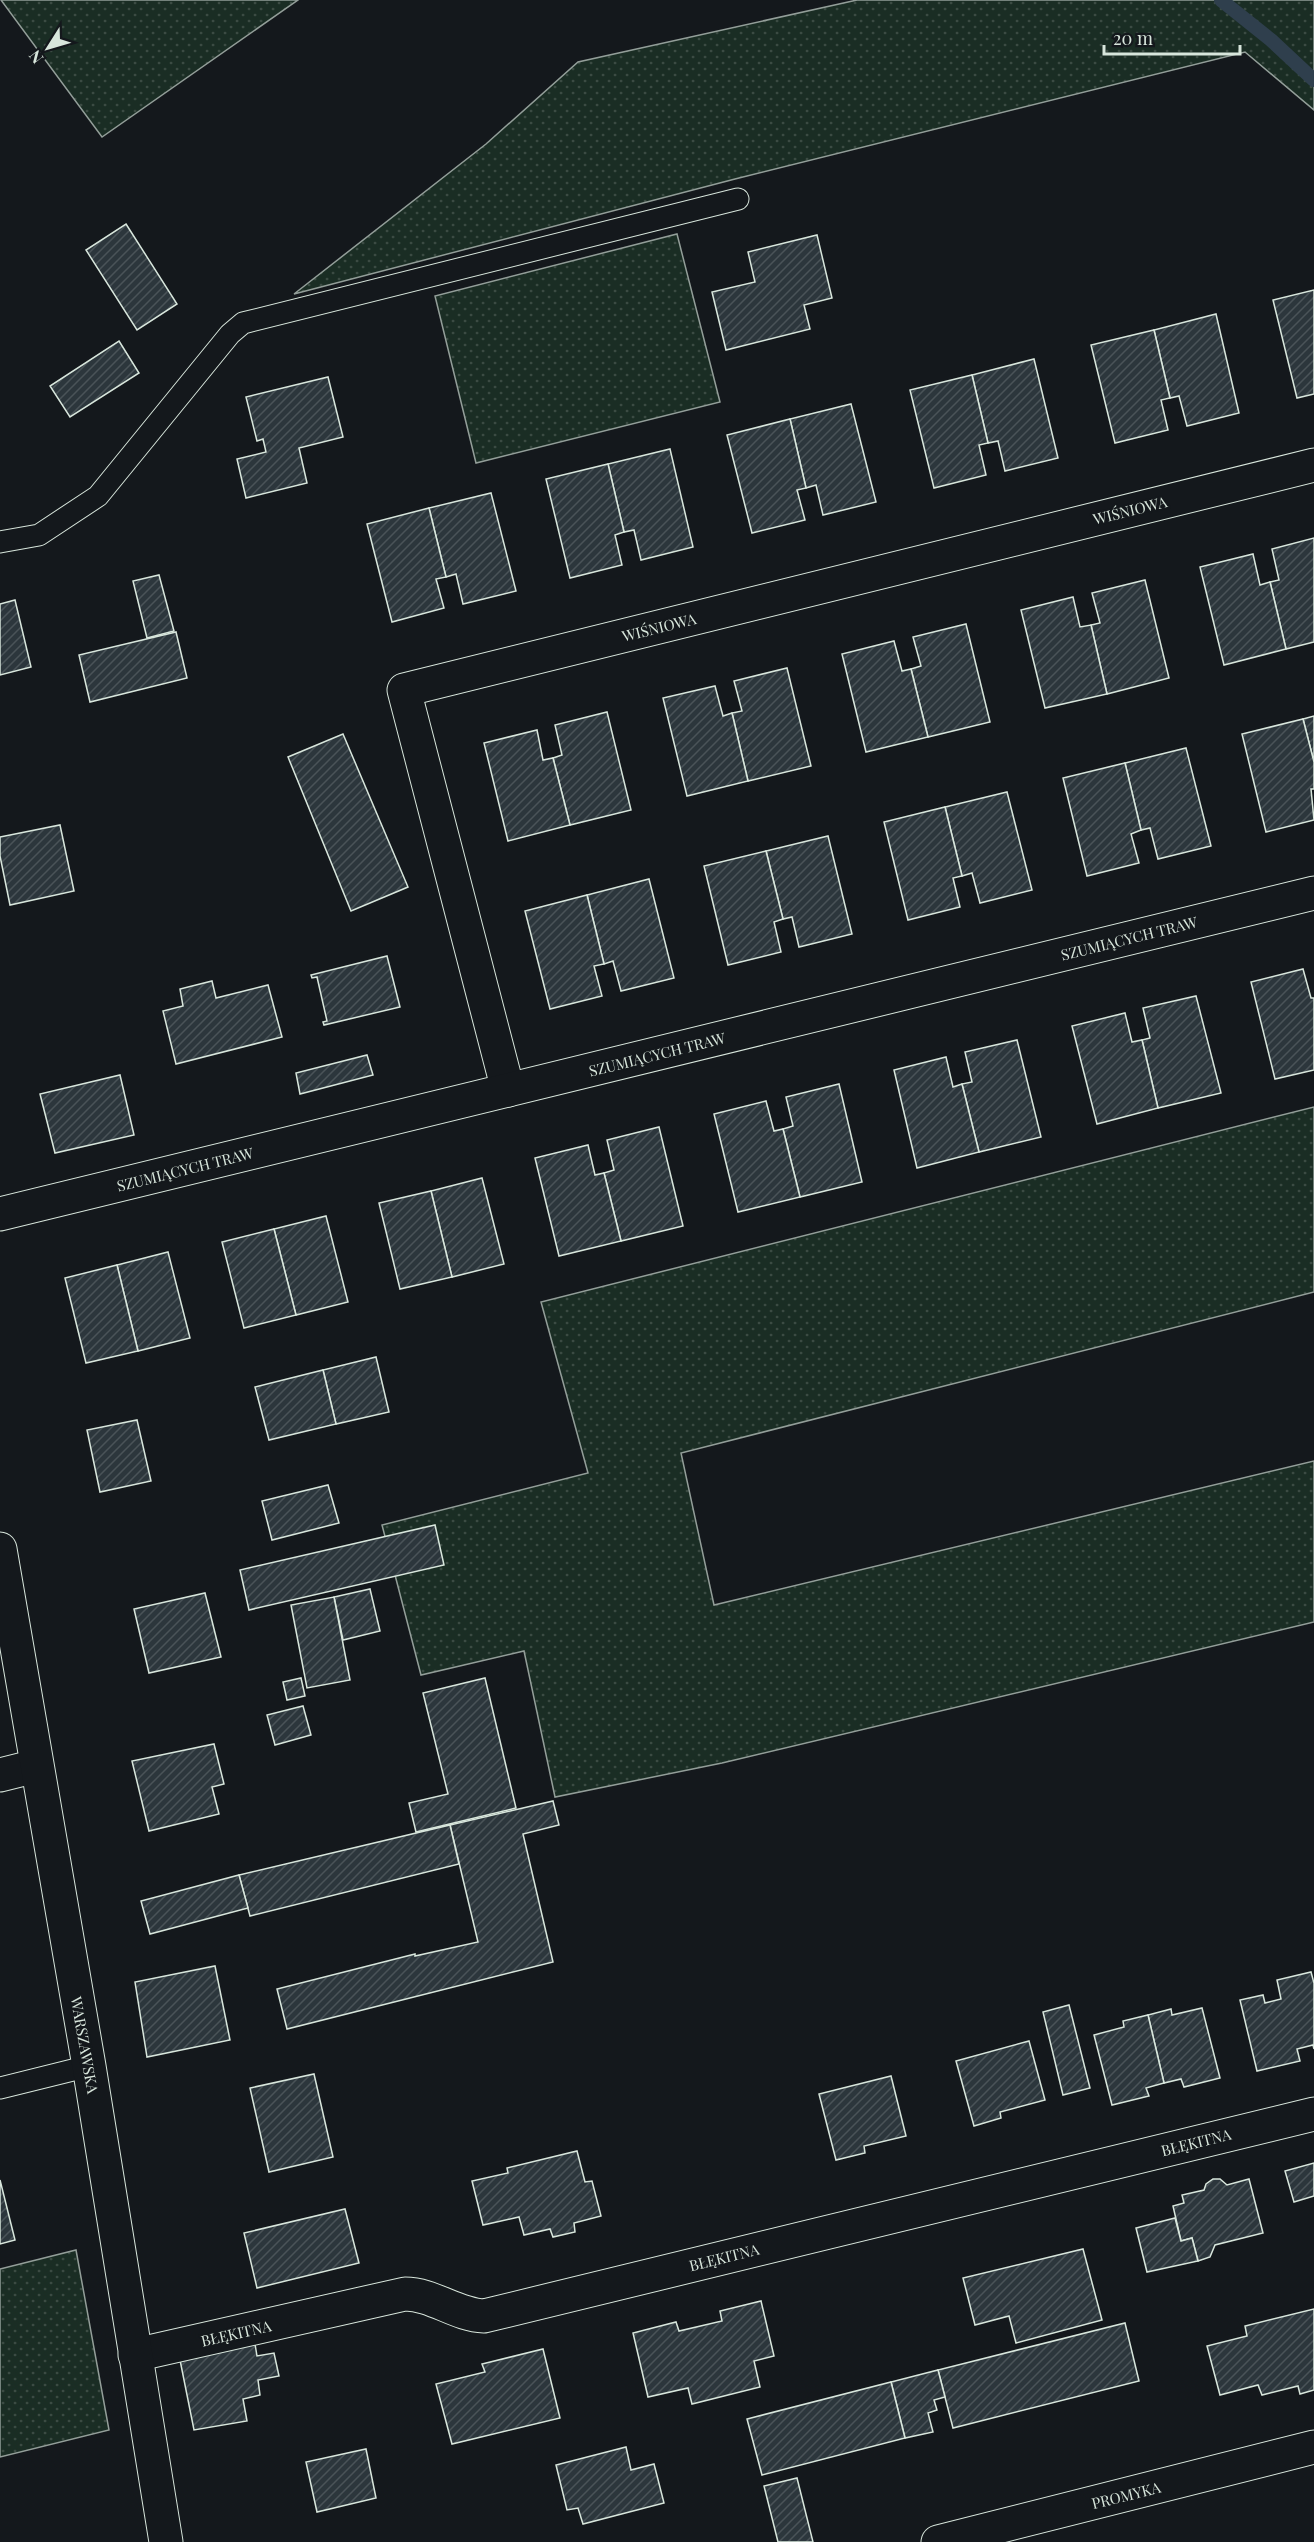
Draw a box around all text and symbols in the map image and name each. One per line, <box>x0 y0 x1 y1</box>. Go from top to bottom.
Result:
north arrow <box>18 18 78 78</box>
scale bar <box>1104 18 1240 56</box>
text: 20 m <box>1113 26 1153 50</box>
text: N <box>23 46 47 68</box>
street label: WIŚNIOWA <box>1090 491 1170 529</box>
street label: WIŚNIOWA <box>619 608 699 646</box>
street label: SZUMIĄCYCH TRAW <box>1059 911 1200 965</box>
street label: SZUMIĄCYCH TRAW <box>587 1027 728 1081</box>
street label: SZUMIĄCYCH TRAW <box>115 1142 256 1196</box>
street label: WARSZAWSKA <box>66 1994 103 2096</box>
street label: BŁĘKITNA <box>1159 2124 1234 2160</box>
street label: BŁĘKITNA <box>687 2239 762 2275</box>
street label: BŁĘKITNA <box>199 2315 274 2351</box>
street label: PROMYKA <box>1089 2477 1163 2513</box>

